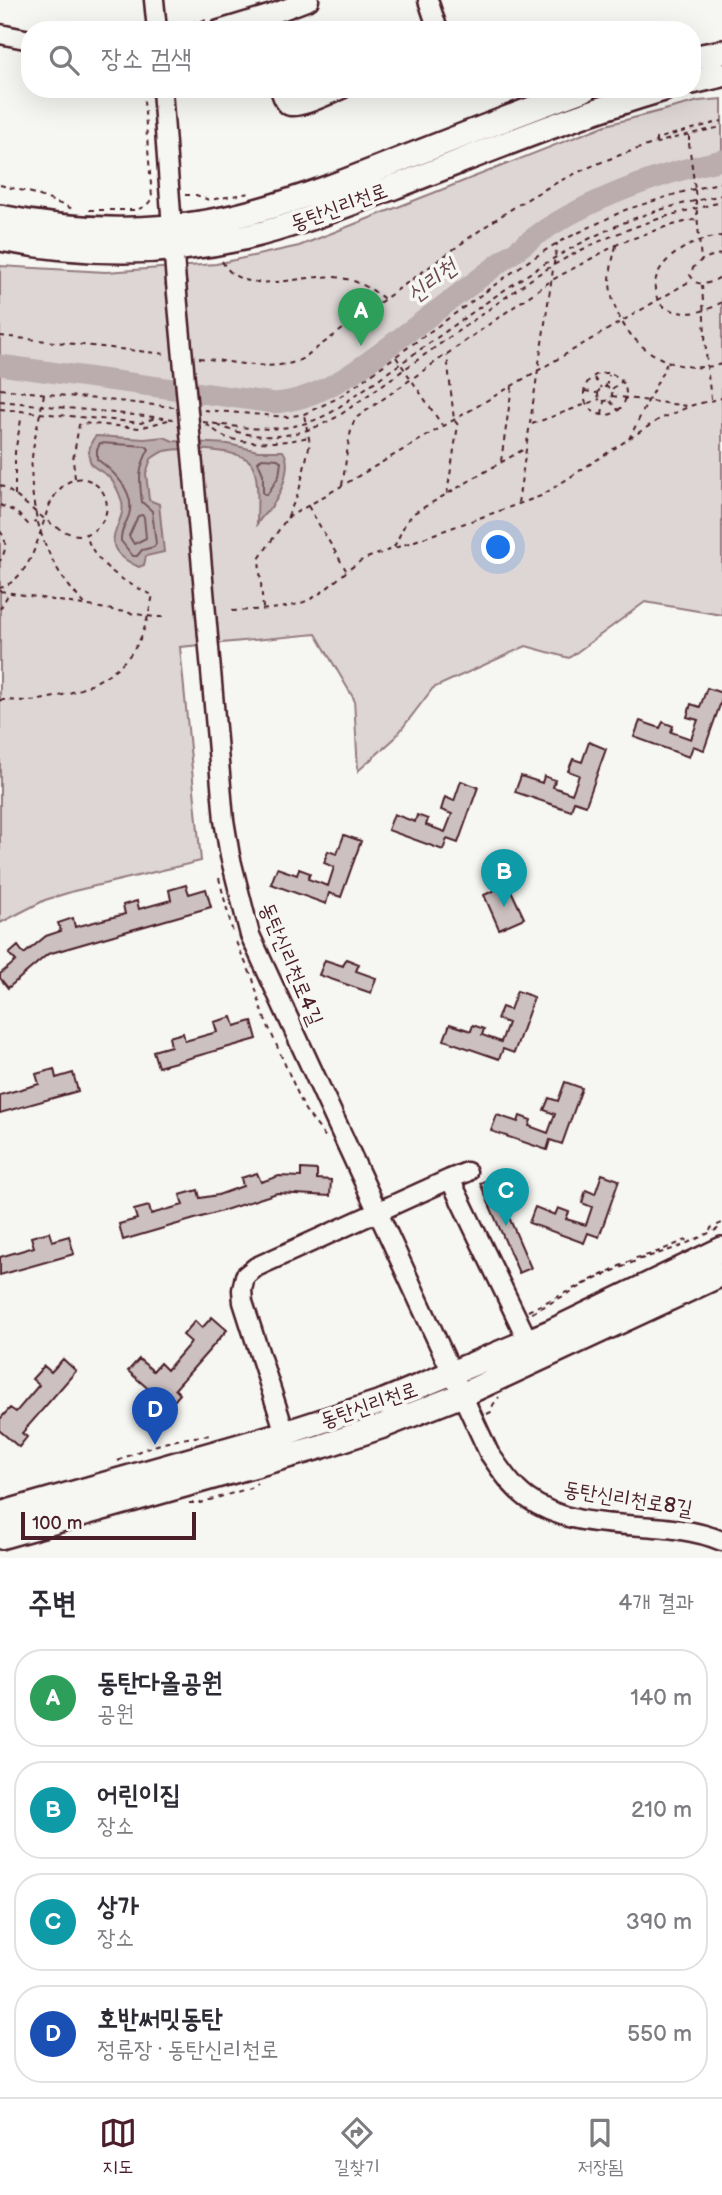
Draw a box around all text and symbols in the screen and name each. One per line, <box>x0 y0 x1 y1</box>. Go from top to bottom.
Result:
search box <box>21 21 701 98</box>
icon: search <box>45 41 83 79</box>
text: 장소 검색 <box>101 44 192 75</box>
street label: 동탄신리천로 <box>287 178 391 236</box>
water label: 신리천 <box>401 252 465 309</box>
pin: A <box>338 288 384 346</box>
your location <box>481 530 515 564</box>
pin: B <box>481 849 527 907</box>
street label: 동탄신리천로4길 <box>254 899 328 1029</box>
pin: C <box>483 1168 529 1226</box>
street label: 동탄신리천로 <box>317 1377 421 1433</box>
pin: D <box>132 1387 178 1445</box>
street label: 동탄신리천로8길 <box>562 1476 695 1522</box>
scale bar <box>21 1509 196 1541</box>
text: 100 m <box>32 1512 83 1535</box>
text: 주변 <box>28 1586 76 1622</box>
text: 4개 결과 <box>618 1589 694 1617</box>
text: 동탄다올공원 <box>97 1668 223 1699</box>
text: A <box>46 1684 60 1712</box>
text: 140 m <box>630 1684 692 1712</box>
text: 공원 <box>97 1700 134 1728</box>
text: 어린이집 <box>97 1780 181 1811</box>
text: B <box>45 1796 61 1824</box>
text: 210 m <box>631 1796 692 1824</box>
text: 장소 <box>97 1812 134 1840</box>
text: 상가 <box>97 1892 139 1923</box>
text: C <box>45 1908 61 1936</box>
text: 390 m <box>626 1908 692 1936</box>
text: 장소 <box>97 1924 134 1952</box>
text: 호반써밋동탄 <box>97 2004 223 2035</box>
text: D <box>45 2020 61 2048</box>
text: 550 m <box>627 2020 692 2048</box>
text: 정류장 · 동탄신리천로 <box>97 2036 279 2064</box>
tab: 지도 <box>99 2114 137 2180</box>
tab: 길찾기 <box>334 2114 380 2180</box>
tab: 저장됨 <box>577 2114 623 2180</box>

